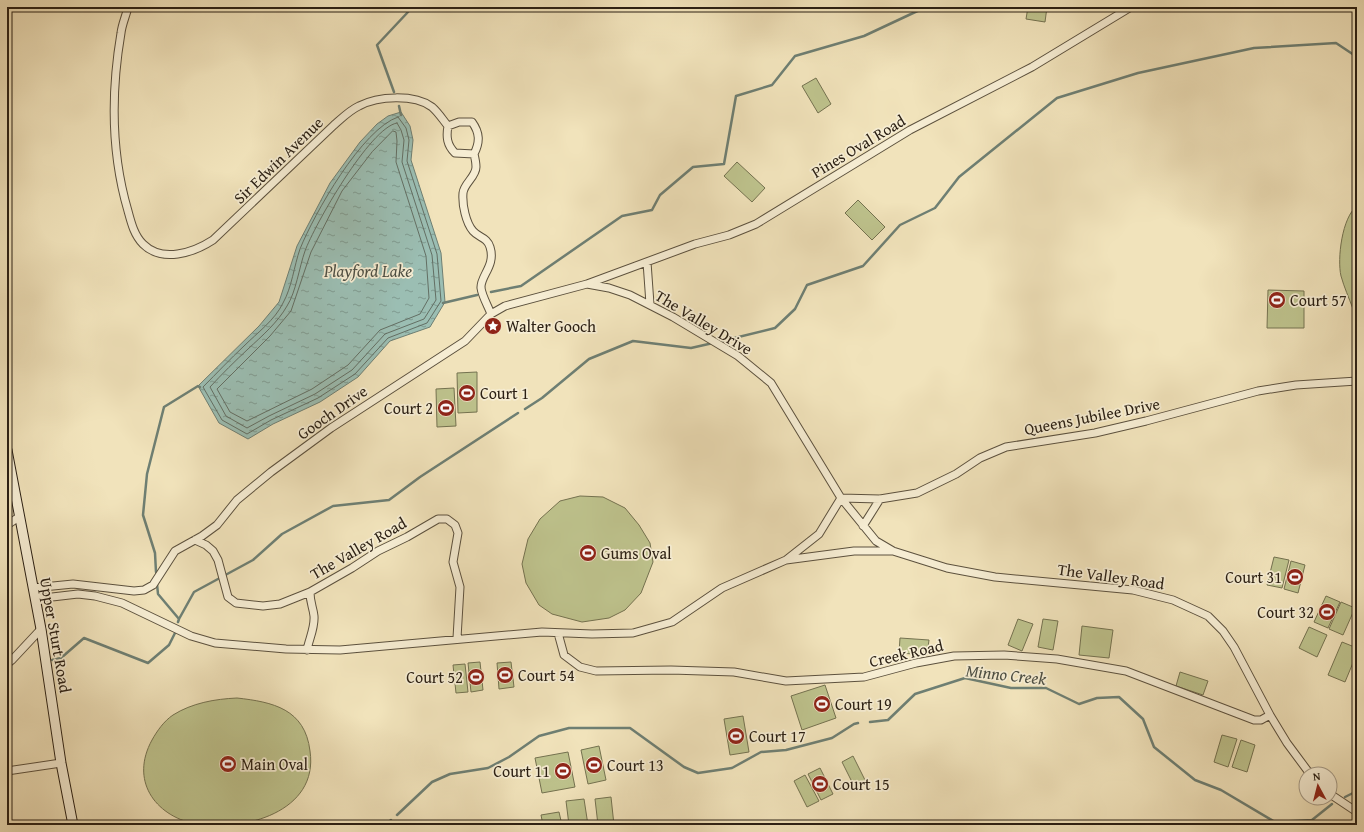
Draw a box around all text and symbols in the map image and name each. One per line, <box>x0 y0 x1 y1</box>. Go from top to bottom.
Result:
street label: Pines Oval Road <box>806 108 910 184</box>
street label: Sir Edwin Avenue <box>228 111 328 209</box>
water label: Playford Lake <box>323 258 412 283</box>
street label: The Valley Drive <box>651 283 757 361</box>
place label: Court 57 <box>1290 288 1347 312</box>
sports icon: Court 57 <box>1267 290 1287 310</box>
place label: Walter Gooch <box>506 314 596 338</box>
place icon: Walter Gooch <box>483 316 503 336</box>
street label: Gooch Drive <box>292 379 372 445</box>
place label: Court 1 <box>480 381 529 405</box>
sports icon: Court 1 <box>457 383 477 403</box>
street label: Queens Jubilee Drive <box>1022 391 1162 441</box>
place label: Court 2 <box>384 396 433 420</box>
sports icon: Court 2 <box>436 398 456 418</box>
street label: The Valley Road <box>305 510 411 585</box>
place label: Gums Oval <box>601 541 672 565</box>
sports icon: Gums Oval <box>578 543 598 563</box>
street label: The Valley Road <box>1056 557 1166 595</box>
place label: Court 31 <box>1225 565 1282 589</box>
sports icon: Court 31 <box>1285 567 1305 587</box>
street label: Upper Sturt Road <box>34 575 78 695</box>
place label: Court 32 <box>1257 600 1314 624</box>
sports icon: Court 32 <box>1317 602 1337 622</box>
street label: Creek Road <box>867 633 946 673</box>
water label: Minno Creek <box>965 657 1048 691</box>
place label: Court 54 <box>518 663 575 687</box>
place label: Court 52 <box>406 665 463 689</box>
sports icon: Court 54 <box>495 665 515 685</box>
sports icon: Court 52 <box>466 667 486 687</box>
place label: Court 19 <box>835 692 892 716</box>
sports icon: Court 19 <box>812 694 832 714</box>
place label: Court 17 <box>749 724 806 748</box>
sports icon: Court 17 <box>726 726 746 746</box>
place label: Main Oval <box>241 752 309 776</box>
place label: Court 13 <box>607 753 664 777</box>
sports icon: Main Oval <box>218 754 238 774</box>
sports icon: Court 13 <box>584 755 604 775</box>
place label: Court 11 <box>493 759 550 783</box>
sports icon: Court 11 <box>553 761 573 781</box>
north arrow <box>1298 766 1338 806</box>
text: N <box>1312 768 1322 784</box>
place label: Court 15 <box>833 772 890 796</box>
sports icon: Court 15 <box>810 774 830 794</box>

